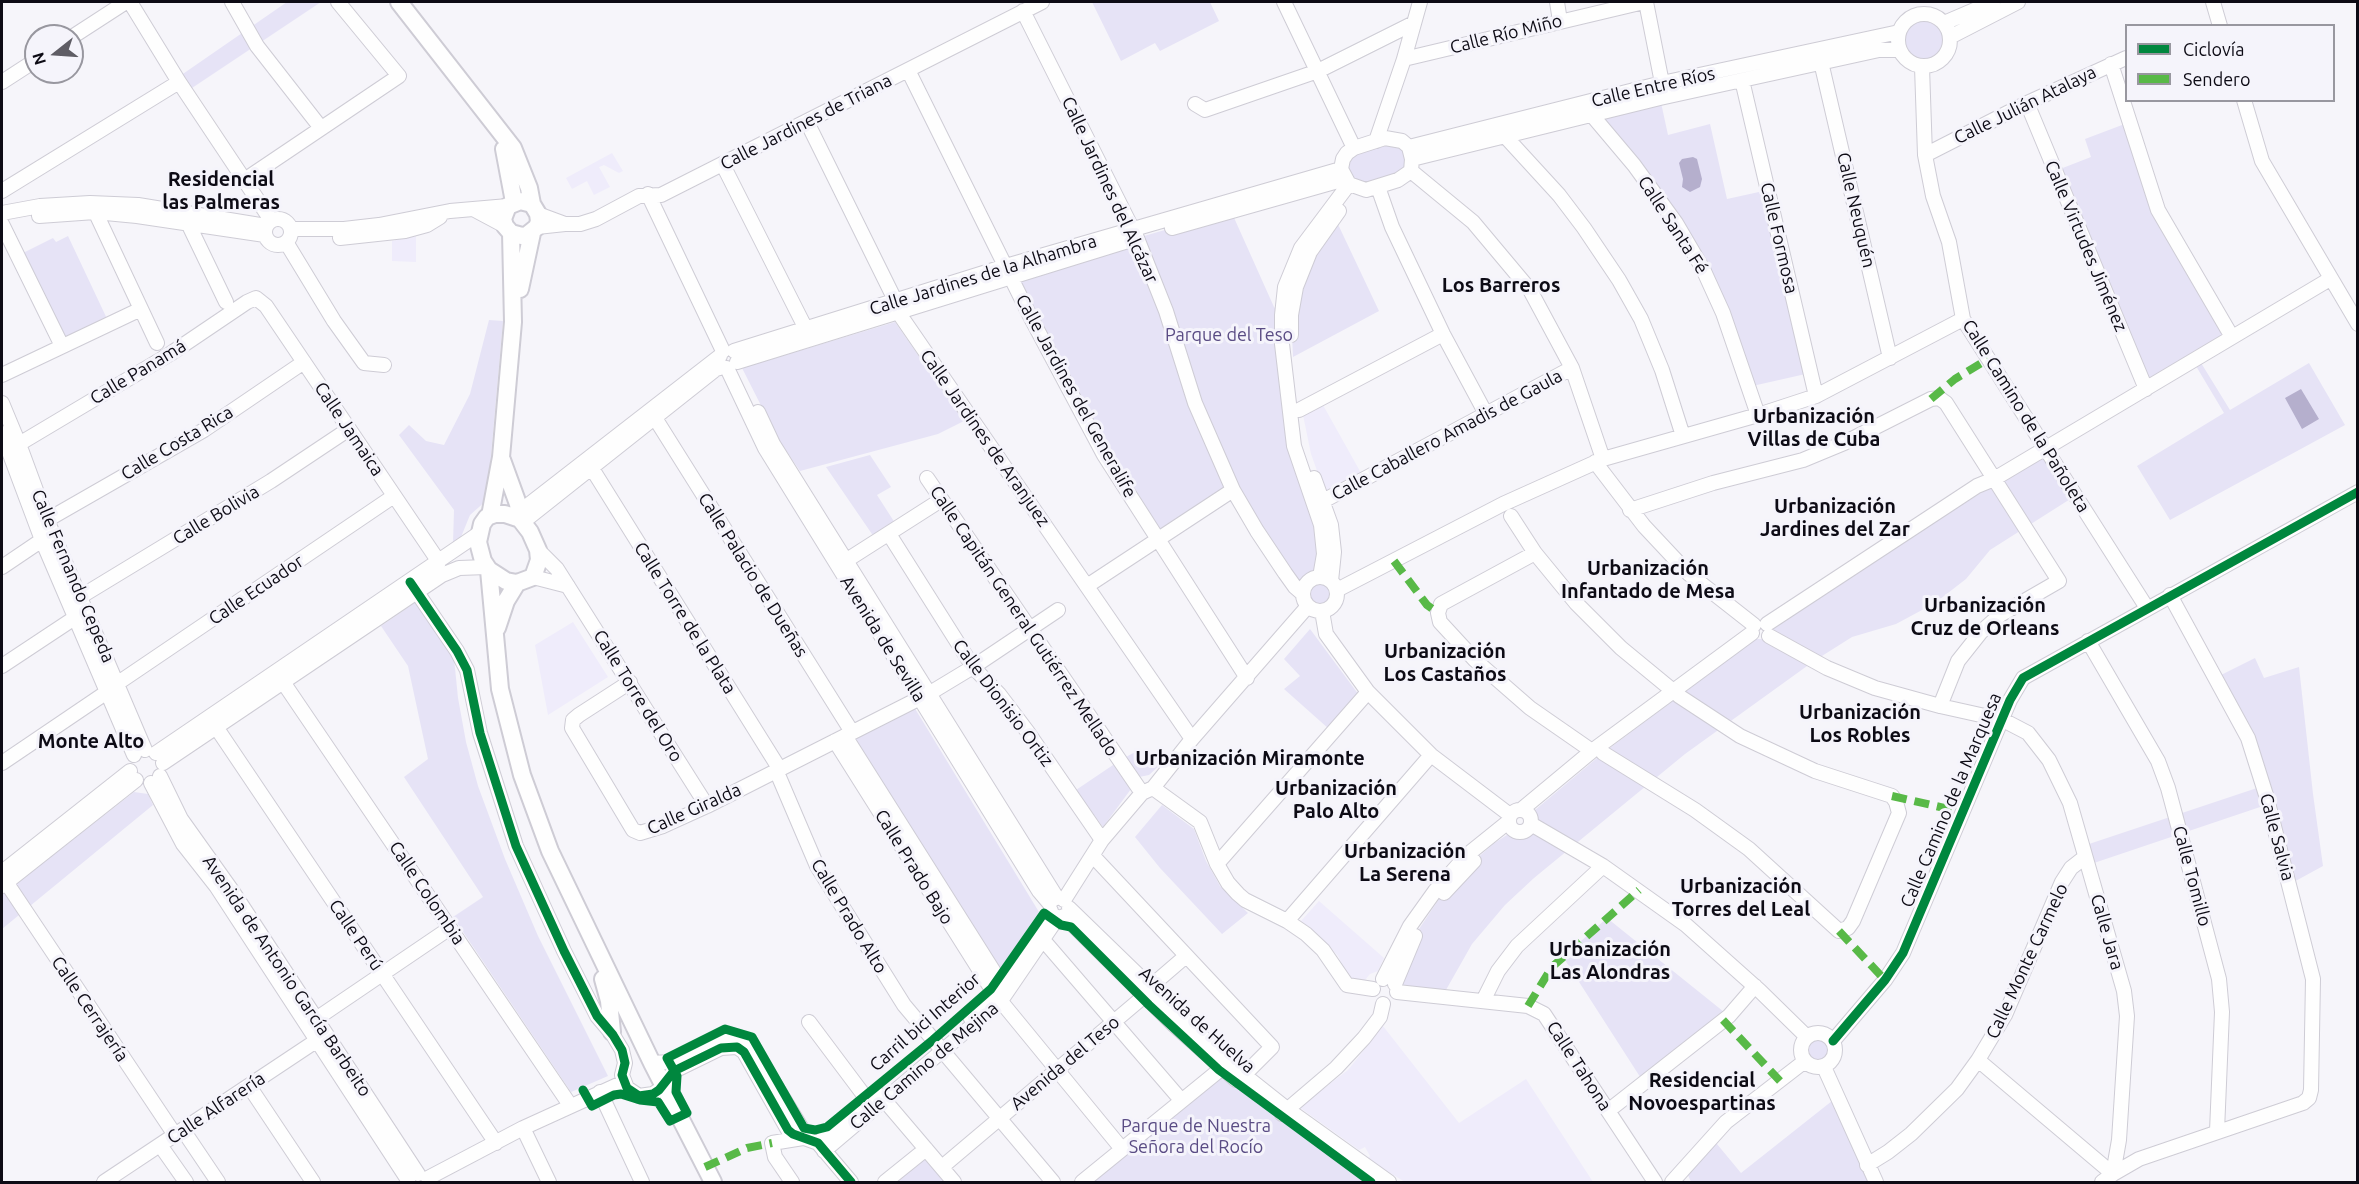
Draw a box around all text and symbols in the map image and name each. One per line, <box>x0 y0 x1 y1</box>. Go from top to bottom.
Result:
street label: Calle Río Miño <box>1448 10 1564 58</box>
north arrow <box>24 24 84 84</box>
legend <box>2125 24 2335 102</box>
text: Ciclovía <box>2183 39 2244 59</box>
text: N <box>28 50 49 67</box>
street label: Calle Julián Atalaya <box>1950 61 2100 149</box>
street label: Calle Entre Ríos <box>1589 62 1717 112</box>
street label: Calle Jardines de Triana <box>717 69 895 175</box>
text: Sendero <box>2183 69 2250 89</box>
street label: Calle Jardines del Alcázar <box>1057 93 1163 287</box>
street label: Calle Neuquén <box>1832 150 1880 270</box>
street label: Calle Virtudes Jiménez <box>2040 157 2132 335</box>
district label: Residencial las Palmeras <box>162 167 280 214</box>
street label: Calle Santa Fé <box>1633 172 1713 278</box>
street label: Calle Formosa <box>1756 180 1802 296</box>
street label: Calle Jardines de la Alhambra <box>867 230 1099 320</box>
district label: Los Barreros <box>1442 273 1560 297</box>
street label: Calle Jardines del Generalife <box>1011 291 1141 501</box>
street label: Calle Camino de la Pañoleta <box>1958 316 2094 516</box>
park label: Parque del Teso <box>1165 324 1293 346</box>
street label: Calle Panamá <box>86 335 190 409</box>
street label: Calle Jardines de Aranjuez <box>916 345 1054 531</box>
street label: Calle Caballero Amadis de Gaula <box>1328 365 1566 505</box>
street label: Calle Jamaica <box>310 378 388 480</box>
street label: Calle Costa Rica <box>117 401 237 485</box>
district label: Urbanización Villas de Cuba <box>1748 404 1880 451</box>
street label: Calle Bolivia <box>169 481 263 549</box>
street label: Calle Capitán General Gutiérrez Mellado <box>925 482 1123 760</box>
street label: Calle Fernando Cepeda <box>27 486 119 666</box>
street label: Calle Palacio de Dueñas <box>694 489 812 661</box>
district label: Urbanización Jardines del Zar <box>1760 494 1910 541</box>
street label: Calle Torre de la Plata <box>629 538 741 698</box>
street label: Calle Ecuador <box>205 550 307 630</box>
district label: Urbanización Infantado de Mesa <box>1561 556 1735 603</box>
street label: Avenida de Sevilla <box>836 572 930 706</box>
district label: Urbanización Cruz de Orleans <box>1910 593 2060 640</box>
street label: Calle Torre del Oro <box>589 626 687 766</box>
street label: Calle Dionisio Ortiz <box>948 635 1058 771</box>
district label: Urbanización Los Castaños <box>1384 639 1506 686</box>
street label: Calle Camino de la Marquesa <box>1896 689 2006 911</box>
district label: Urbanización Los Robles <box>1799 700 1921 747</box>
district label: Monte Alto <box>38 729 144 753</box>
district label: Urbanización Miramonte <box>1135 746 1365 770</box>
district label: Urbanización Palo Alto <box>1275 776 1397 823</box>
street label: Calle Giralda <box>644 779 744 839</box>
street label: Calle Salvia <box>2255 791 2299 883</box>
street label: Calle Prado Bajo <box>870 806 958 928</box>
street label: Calle Tomillo <box>2168 823 2216 929</box>
street label: Calle Colombia <box>384 837 470 949</box>
district label: Urbanización La Serena <box>1344 839 1466 886</box>
street label: Avenida de Antonio García Barbeito <box>198 851 376 1101</box>
street label: Calle Prado Alto <box>806 855 892 977</box>
district label: Urbanización Torres del Leal <box>1672 874 1810 921</box>
street label: Calle Monte Carmelo <box>1981 880 2073 1042</box>
street label: Calle Jara <box>2086 892 2128 972</box>
street label: Calle Perú <box>324 895 388 975</box>
district label: Urbanización Las Alondras <box>1549 937 1671 984</box>
street label: Calle Cerrajería <box>47 952 133 1066</box>
street label: Avenida de Huelva <box>1134 962 1260 1078</box>
street label: Carril bici Interior <box>865 968 985 1076</box>
street label: Calle Camino de Mejina <box>845 998 1003 1134</box>
street label: Avenida del Teso <box>1006 1011 1124 1115</box>
street label: Calle Tahona <box>1542 1017 1616 1115</box>
street label: Calle Alfarería <box>163 1067 269 1149</box>
district label: Residencial Novoespartinas <box>1628 1068 1776 1115</box>
park label: Parque de Nuestra Señora del Rocío <box>1121 1115 1271 1158</box>

